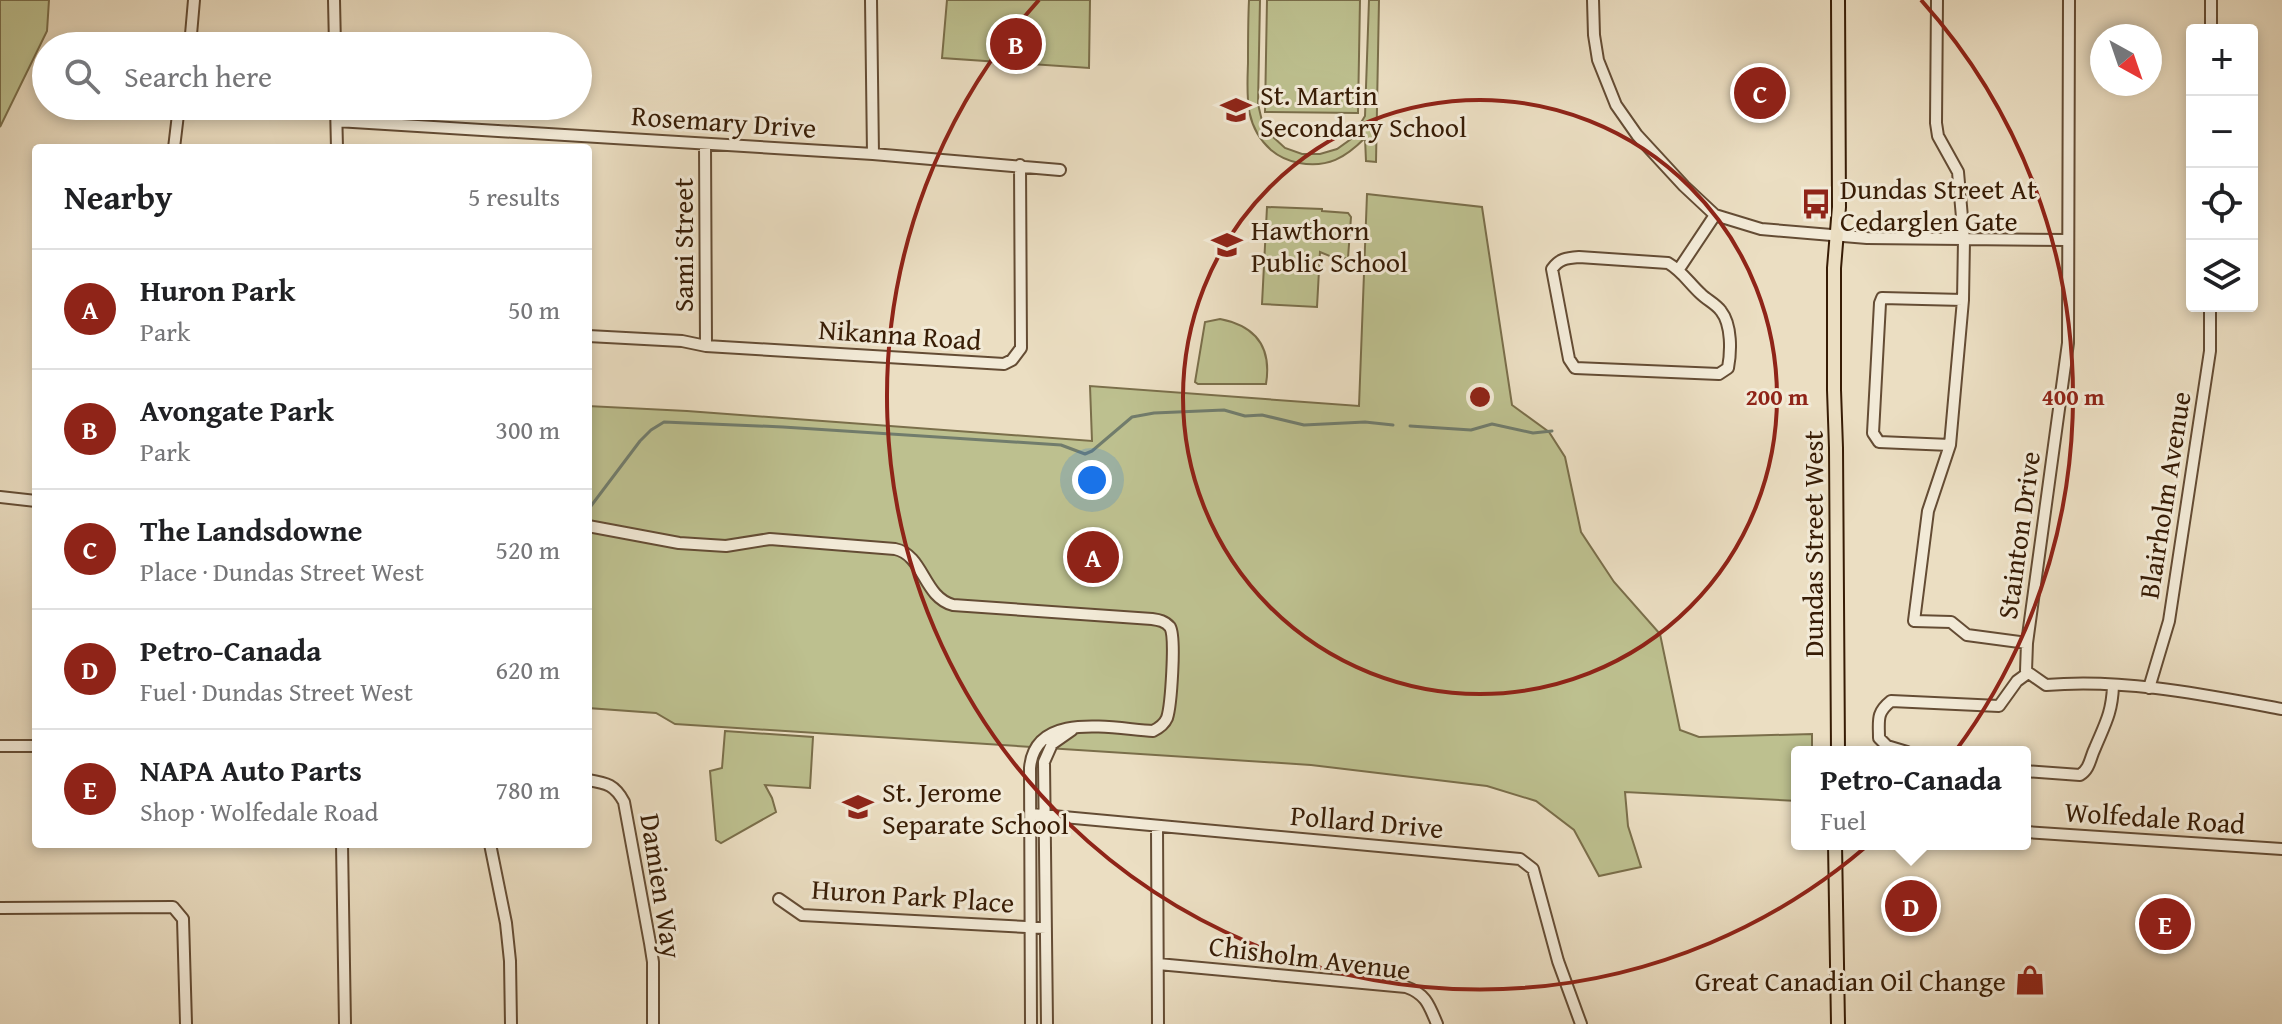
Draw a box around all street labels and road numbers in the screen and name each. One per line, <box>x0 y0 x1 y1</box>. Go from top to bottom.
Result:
street label: Rosemary Drive <box>630 94 818 148</box>
street label: Sami Street <box>662 178 703 312</box>
street label: Nikanna Road <box>817 308 983 360</box>
street label: Blairholm Avenue <box>2127 388 2201 602</box>
street label: Dundas Street West <box>1792 430 1833 658</box>
street label: Stainton Drive <box>1986 448 2050 622</box>
street label: Wolfedale Road <box>2063 790 2247 844</box>
street label: Pollard Drive <box>1289 794 1445 848</box>
street label: Damien Way <box>630 811 694 961</box>
street label: Huron Park Place <box>810 867 1016 923</box>
street label: Chisholm Avenue <box>1207 924 1413 990</box>

